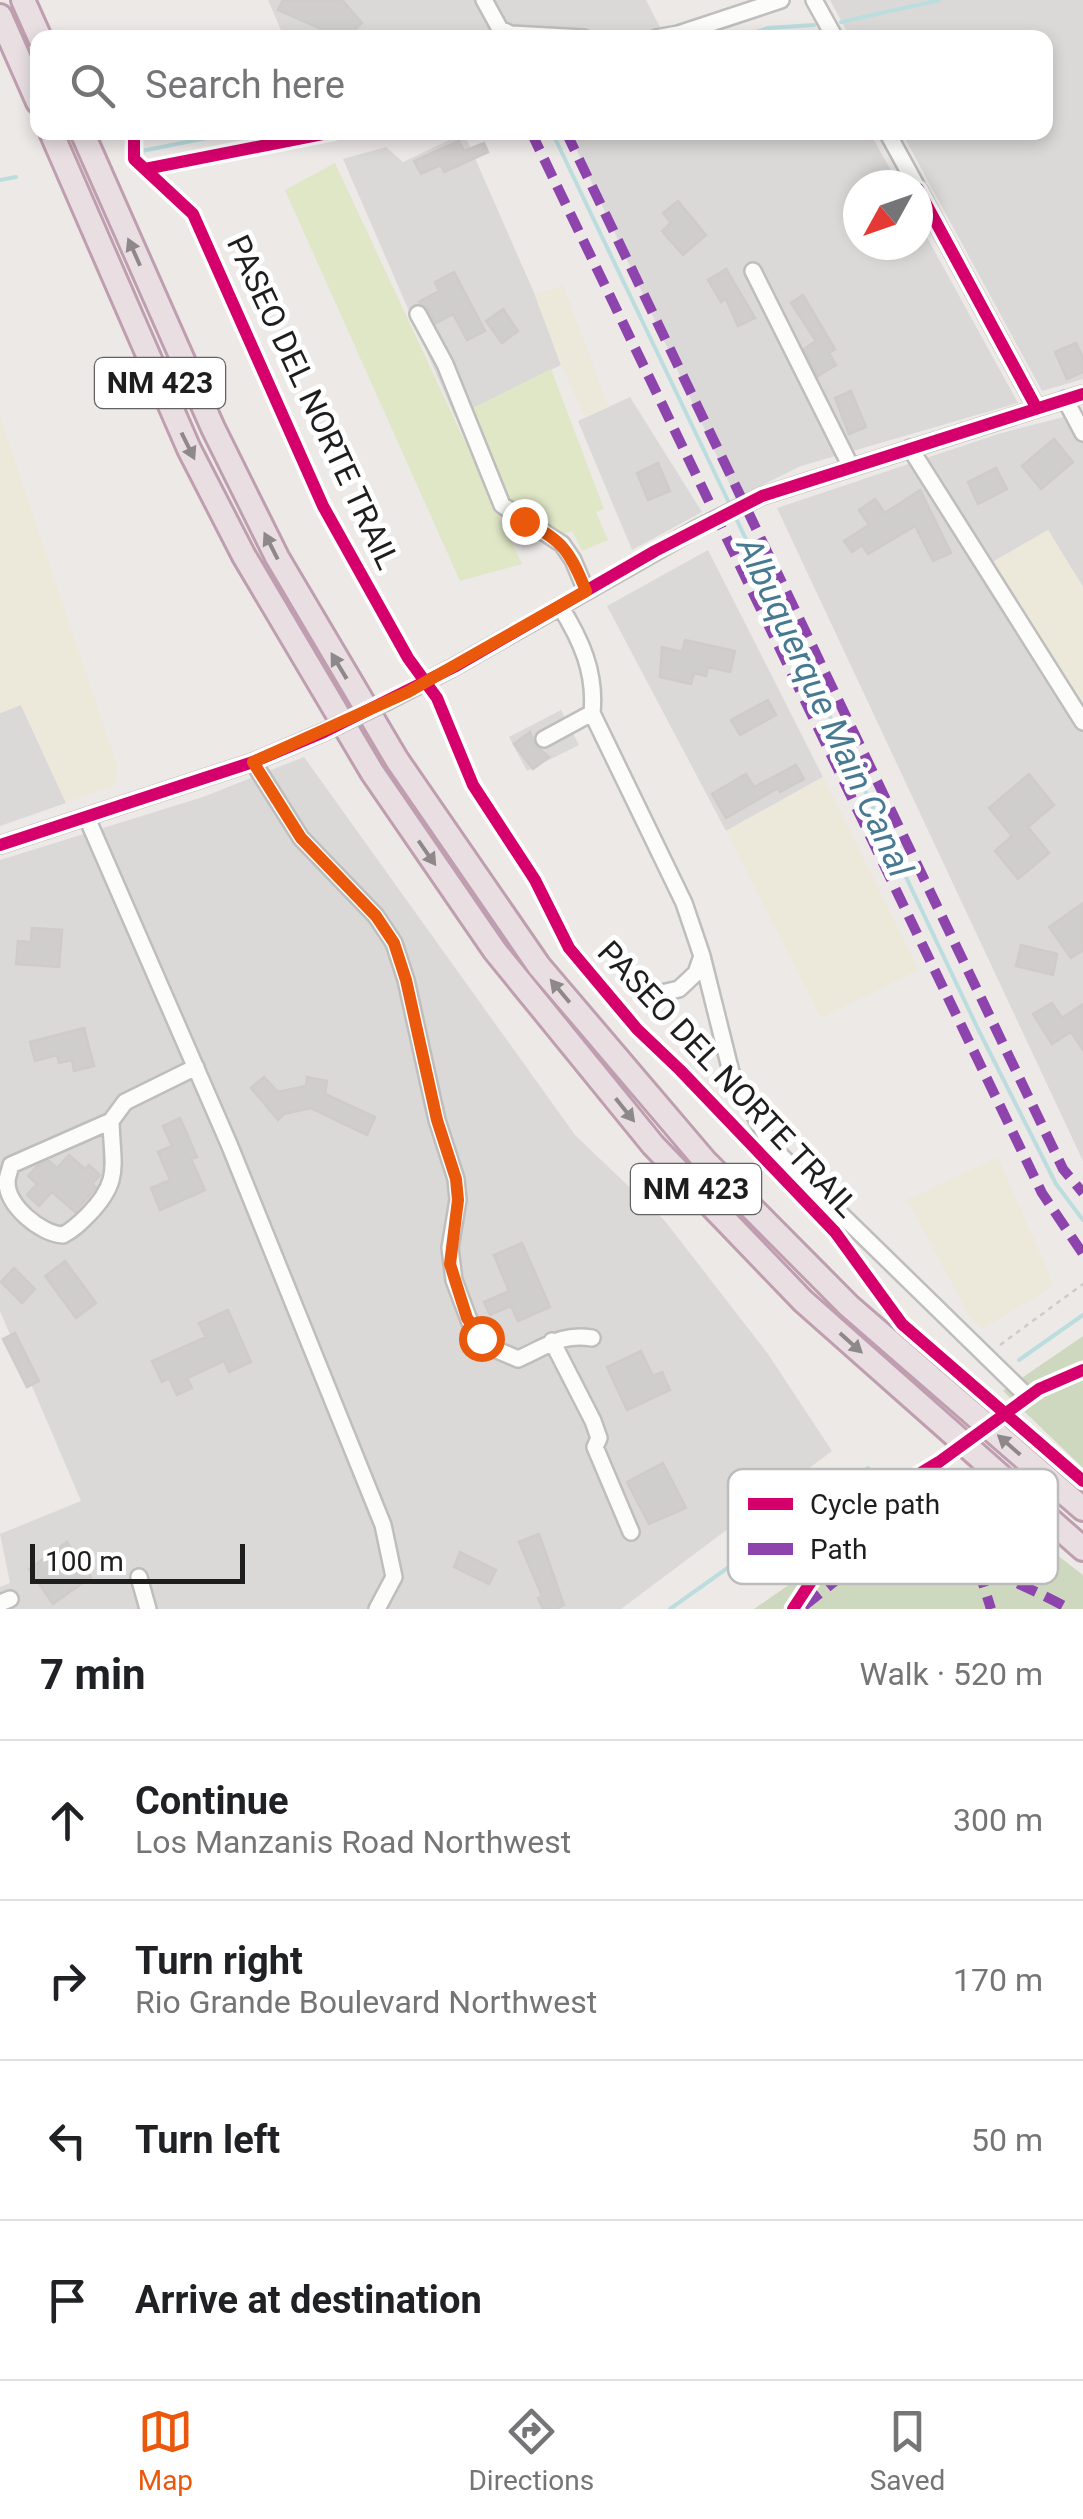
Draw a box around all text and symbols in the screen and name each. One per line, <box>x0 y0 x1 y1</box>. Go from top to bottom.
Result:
search box <box>30 30 1053 140</box>
icon: search <box>65 58 120 113</box>
text: Search here <box>145 63 345 107</box>
north arrow <box>843 170 933 260</box>
street label: PASEO DEL NORTE TRAIL <box>219 229 407 575</box>
one-way arrow <box>126 237 142 267</box>
road number: NM 423 <box>95 358 225 408</box>
one-way arrow <box>180 432 197 461</box>
route end <box>502 499 548 545</box>
water label: Albuquerque Main Canal <box>727 529 922 884</box>
one-way arrow <box>263 531 280 560</box>
one-way arrow <box>331 652 348 680</box>
one-way arrow <box>417 839 436 866</box>
street label: PASEO DEL NORTE TRAIL <box>590 933 866 1225</box>
one-way arrow <box>550 978 572 1003</box>
one-way arrow <box>614 1097 635 1123</box>
road number: NM 423 <box>631 1164 761 1214</box>
route start <box>459 1316 505 1362</box>
one-way arrow <box>838 1332 863 1354</box>
one-way arrow <box>997 1434 1022 1456</box>
legend <box>728 1469 1058 1584</box>
text: Cycle path <box>810 1488 940 1521</box>
text: Path <box>810 1533 867 1566</box>
scale bar <box>30 1539 245 1584</box>
text: 100 m <box>45 1545 124 1578</box>
text: 7 min <box>40 1650 146 1699</box>
text: Walk · 520 m <box>860 1655 1043 1693</box>
text: Continue <box>135 1779 289 1823</box>
icon: ahead <box>40 1793 95 1848</box>
text: 300 m <box>953 1801 1043 1839</box>
text: Los Manzanis Road Northwest <box>135 1823 571 1861</box>
text: Turn right <box>135 1939 303 1983</box>
icon: right <box>40 1953 95 2008</box>
text: 170 m <box>953 1961 1043 1999</box>
text: Rio Grande Boulevard Northwest <box>135 1983 597 2021</box>
icon: left <box>40 2113 95 2168</box>
text: Turn left <box>135 2118 280 2162</box>
text: 50 m <box>971 2121 1043 2159</box>
icon: arrive <box>40 2273 95 2328</box>
text: Arrive at destination <box>135 2278 482 2322</box>
tab: Map <box>138 2404 193 2497</box>
tab: Directions <box>468 2404 594 2497</box>
tab: Saved <box>870 2404 945 2497</box>

